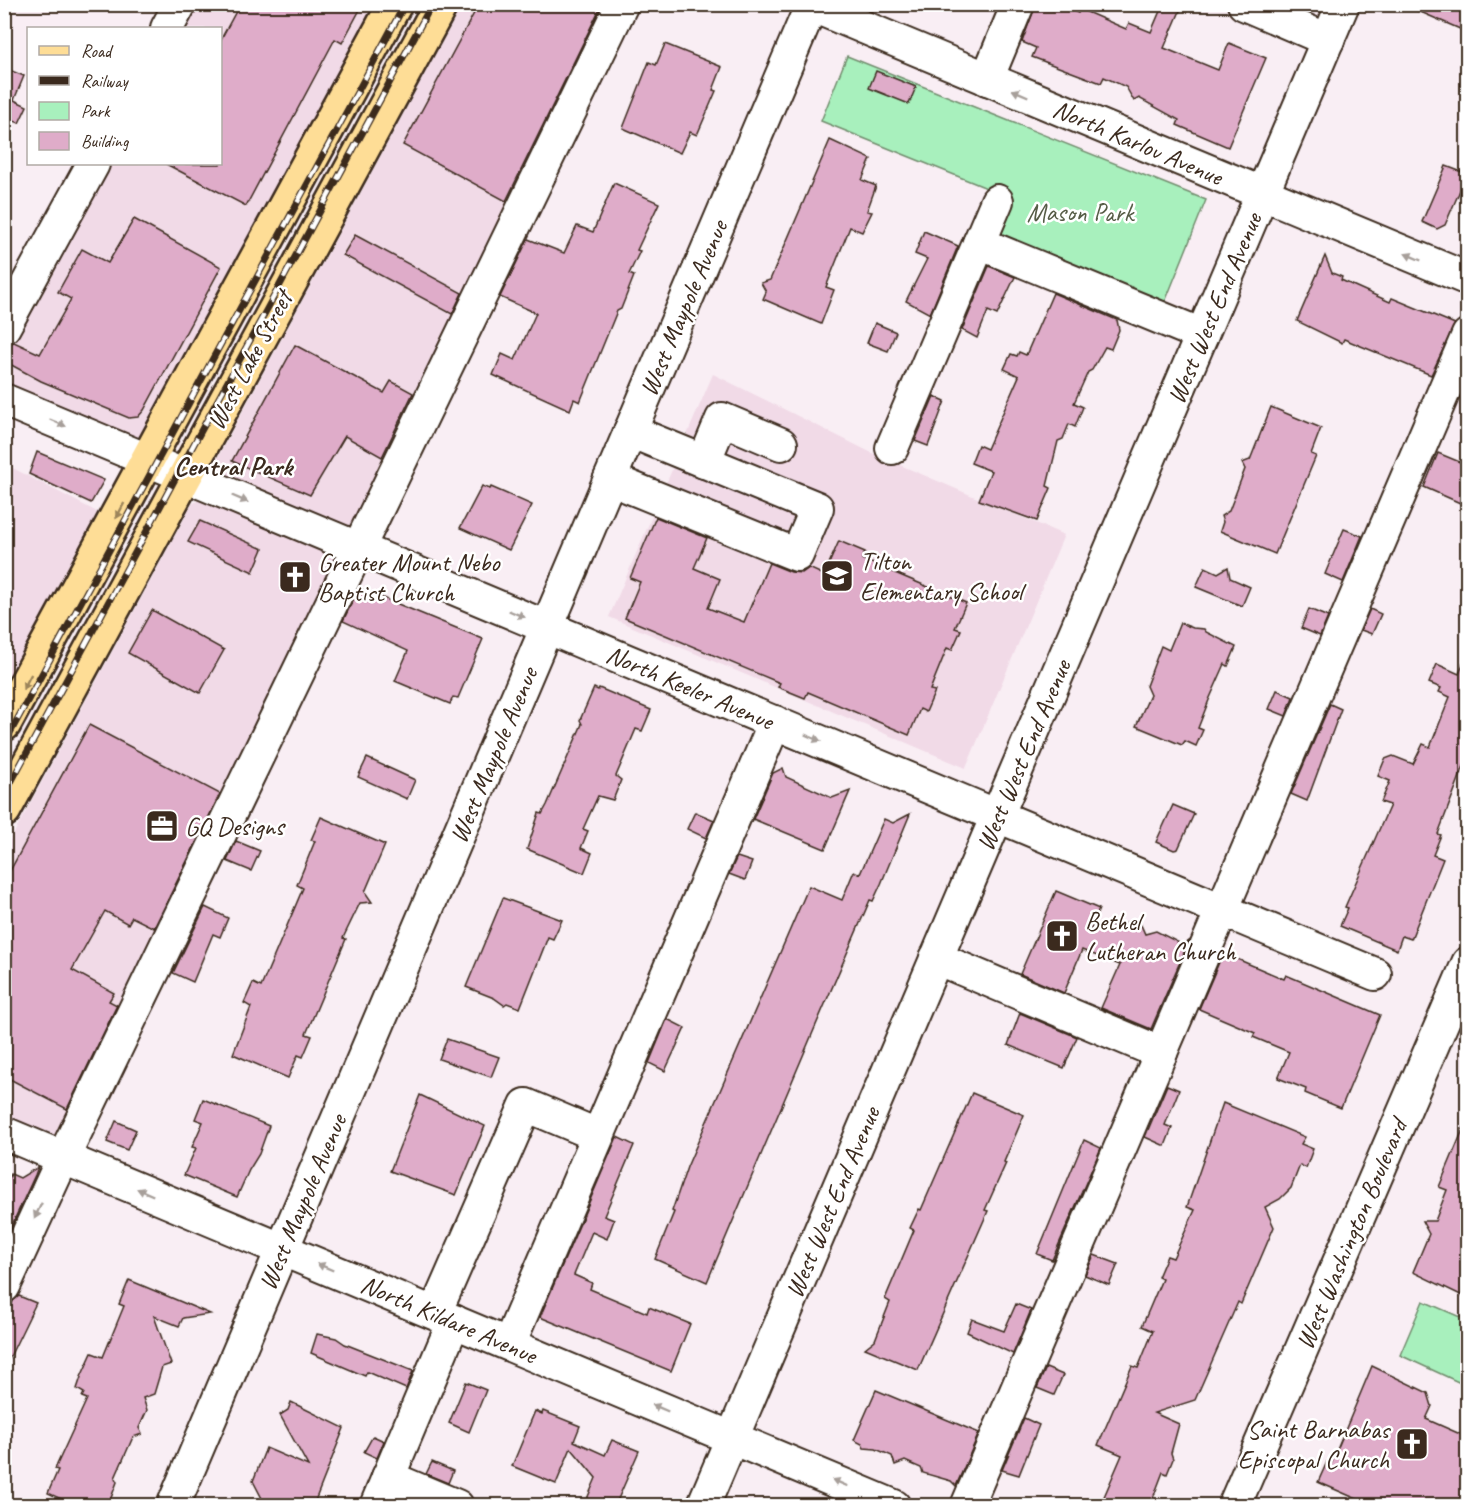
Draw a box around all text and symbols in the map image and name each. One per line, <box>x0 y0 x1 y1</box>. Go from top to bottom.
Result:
legend <box>27 27 222 165</box>
text: Road <box>81 40 114 62</box>
text: Railway <box>81 70 129 92</box>
one-way arrow <box>1011 88 1029 98</box>
street label: North Karlov Avenue <box>1048 92 1229 194</box>
text: Park <box>81 100 111 122</box>
text: Building <box>81 130 130 152</box>
park label: Mason Park <box>1027 196 1136 229</box>
street label: West West End Avenue <box>1159 206 1270 409</box>
street label: West Maypole Avenue <box>632 213 736 401</box>
one-way arrow <box>1404 252 1422 262</box>
street label: West Lake Street <box>199 282 301 435</box>
one-way arrow <box>50 418 68 428</box>
district label: Central Park <box>174 449 295 483</box>
one-way arrow <box>231 494 249 504</box>
one-way arrow <box>115 503 125 520</box>
place label: Tilton Elementary School <box>860 545 1027 608</box>
place label: Greater Mount Nebo Baptist Church <box>318 546 501 609</box>
school or university icon: Tilton Elementary School <box>819 558 855 594</box>
church icon: Greater Mount Nebo Baptist Church <box>277 559 313 595</box>
one-way arrow <box>508 609 526 619</box>
street label: North Keeler Avenue <box>601 637 781 738</box>
street label: West West End Avenue <box>968 653 1079 856</box>
street label: West Maypole Avenue <box>442 660 546 848</box>
one-way arrow <box>22 674 32 691</box>
one-way arrow <box>804 734 822 743</box>
office icon: GQ Designs <box>144 808 180 844</box>
place label: GQ Designs <box>185 810 286 843</box>
place label: Bethel Lutheran Church <box>1085 905 1237 968</box>
church icon: Bethel Lutheran Church <box>1044 918 1080 954</box>
street label: West West End Avenue <box>777 1100 888 1303</box>
street label: West Maypole Avenue <box>251 1107 355 1295</box>
street label: West Washington Boulevard <box>1288 1111 1416 1354</box>
one-way arrow <box>136 1187 154 1196</box>
one-way arrow <box>34 1202 43 1219</box>
one-way arrow <box>316 1262 334 1271</box>
street label: North Kildare Avenue <box>356 1268 544 1372</box>
one-way arrow <box>650 1403 668 1413</box>
place label: Saint Barnabas Episcopal Church <box>1238 1413 1391 1476</box>
church icon: Saint Barnabas Episcopal Church <box>1394 1426 1430 1462</box>
one-way arrow <box>830 1478 848 1488</box>

